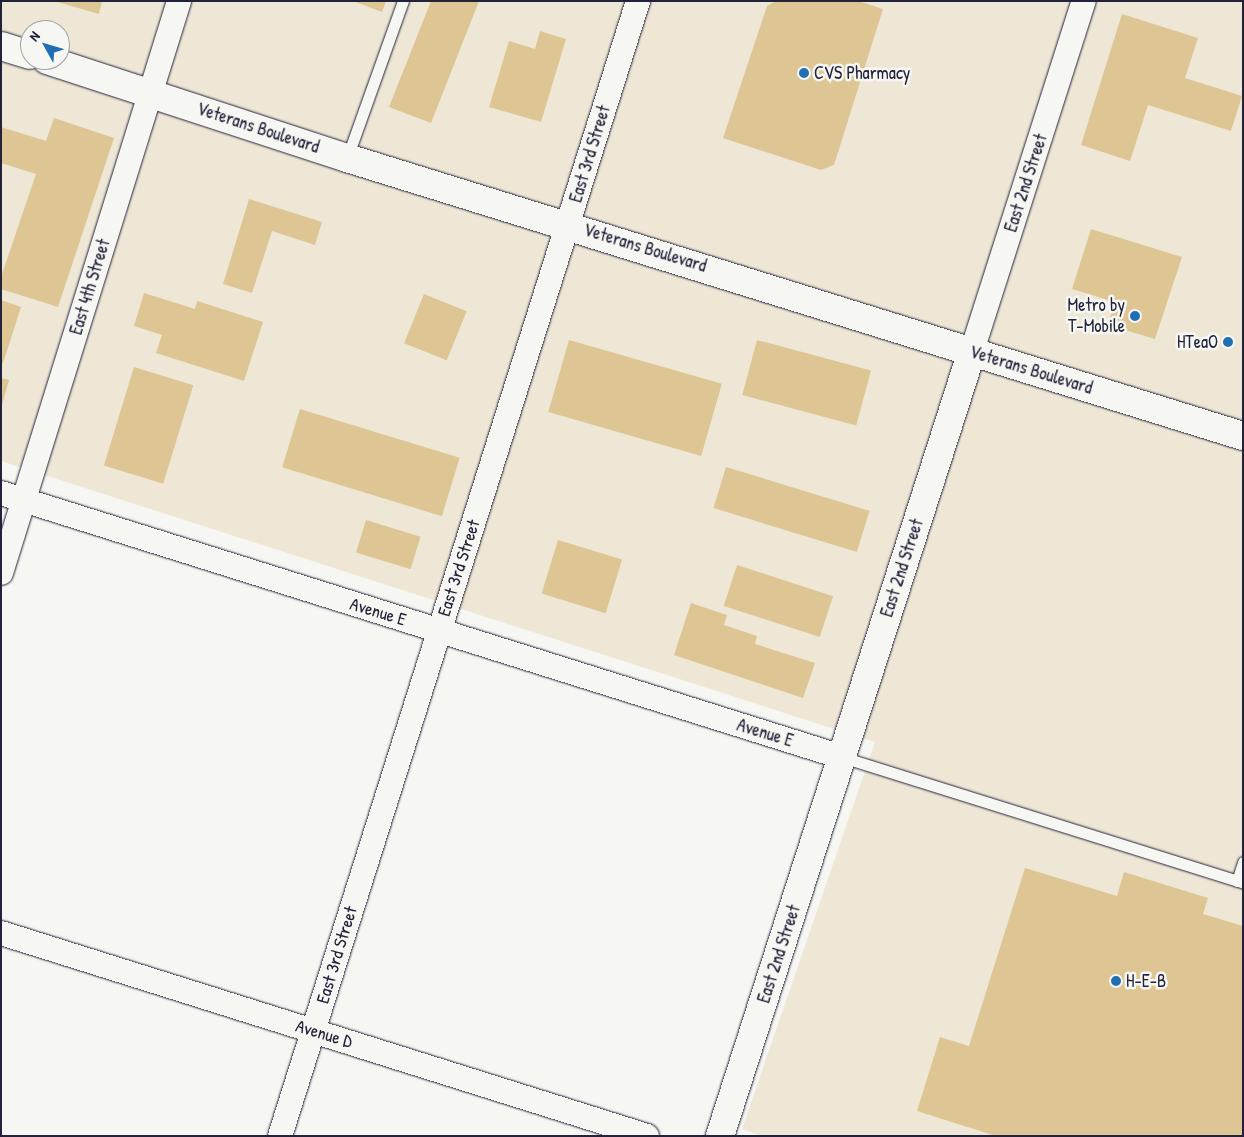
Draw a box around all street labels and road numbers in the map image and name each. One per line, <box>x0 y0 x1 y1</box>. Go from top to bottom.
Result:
street label: Veterans Boulevard <box>194 98 322 158</box>
street label: East 3rd Street <box>565 103 615 205</box>
street label: East 2nd Street <box>1000 131 1052 235</box>
street label: Veterans Boulevard <box>581 219 709 277</box>
street label: East 4th Street <box>65 237 115 337</box>
street label: Veterans Boulevard <box>967 341 1095 399</box>
street label: East 2nd Street <box>876 516 928 620</box>
street label: East 3rd Street <box>433 517 485 619</box>
street label: Avenue E <box>347 593 409 631</box>
street label: Avenue E <box>734 714 796 752</box>
street label: East 2nd Street <box>753 902 805 1006</box>
street label: East 3rd Street <box>312 904 362 1006</box>
street label: Avenue D <box>293 1015 355 1053</box>

